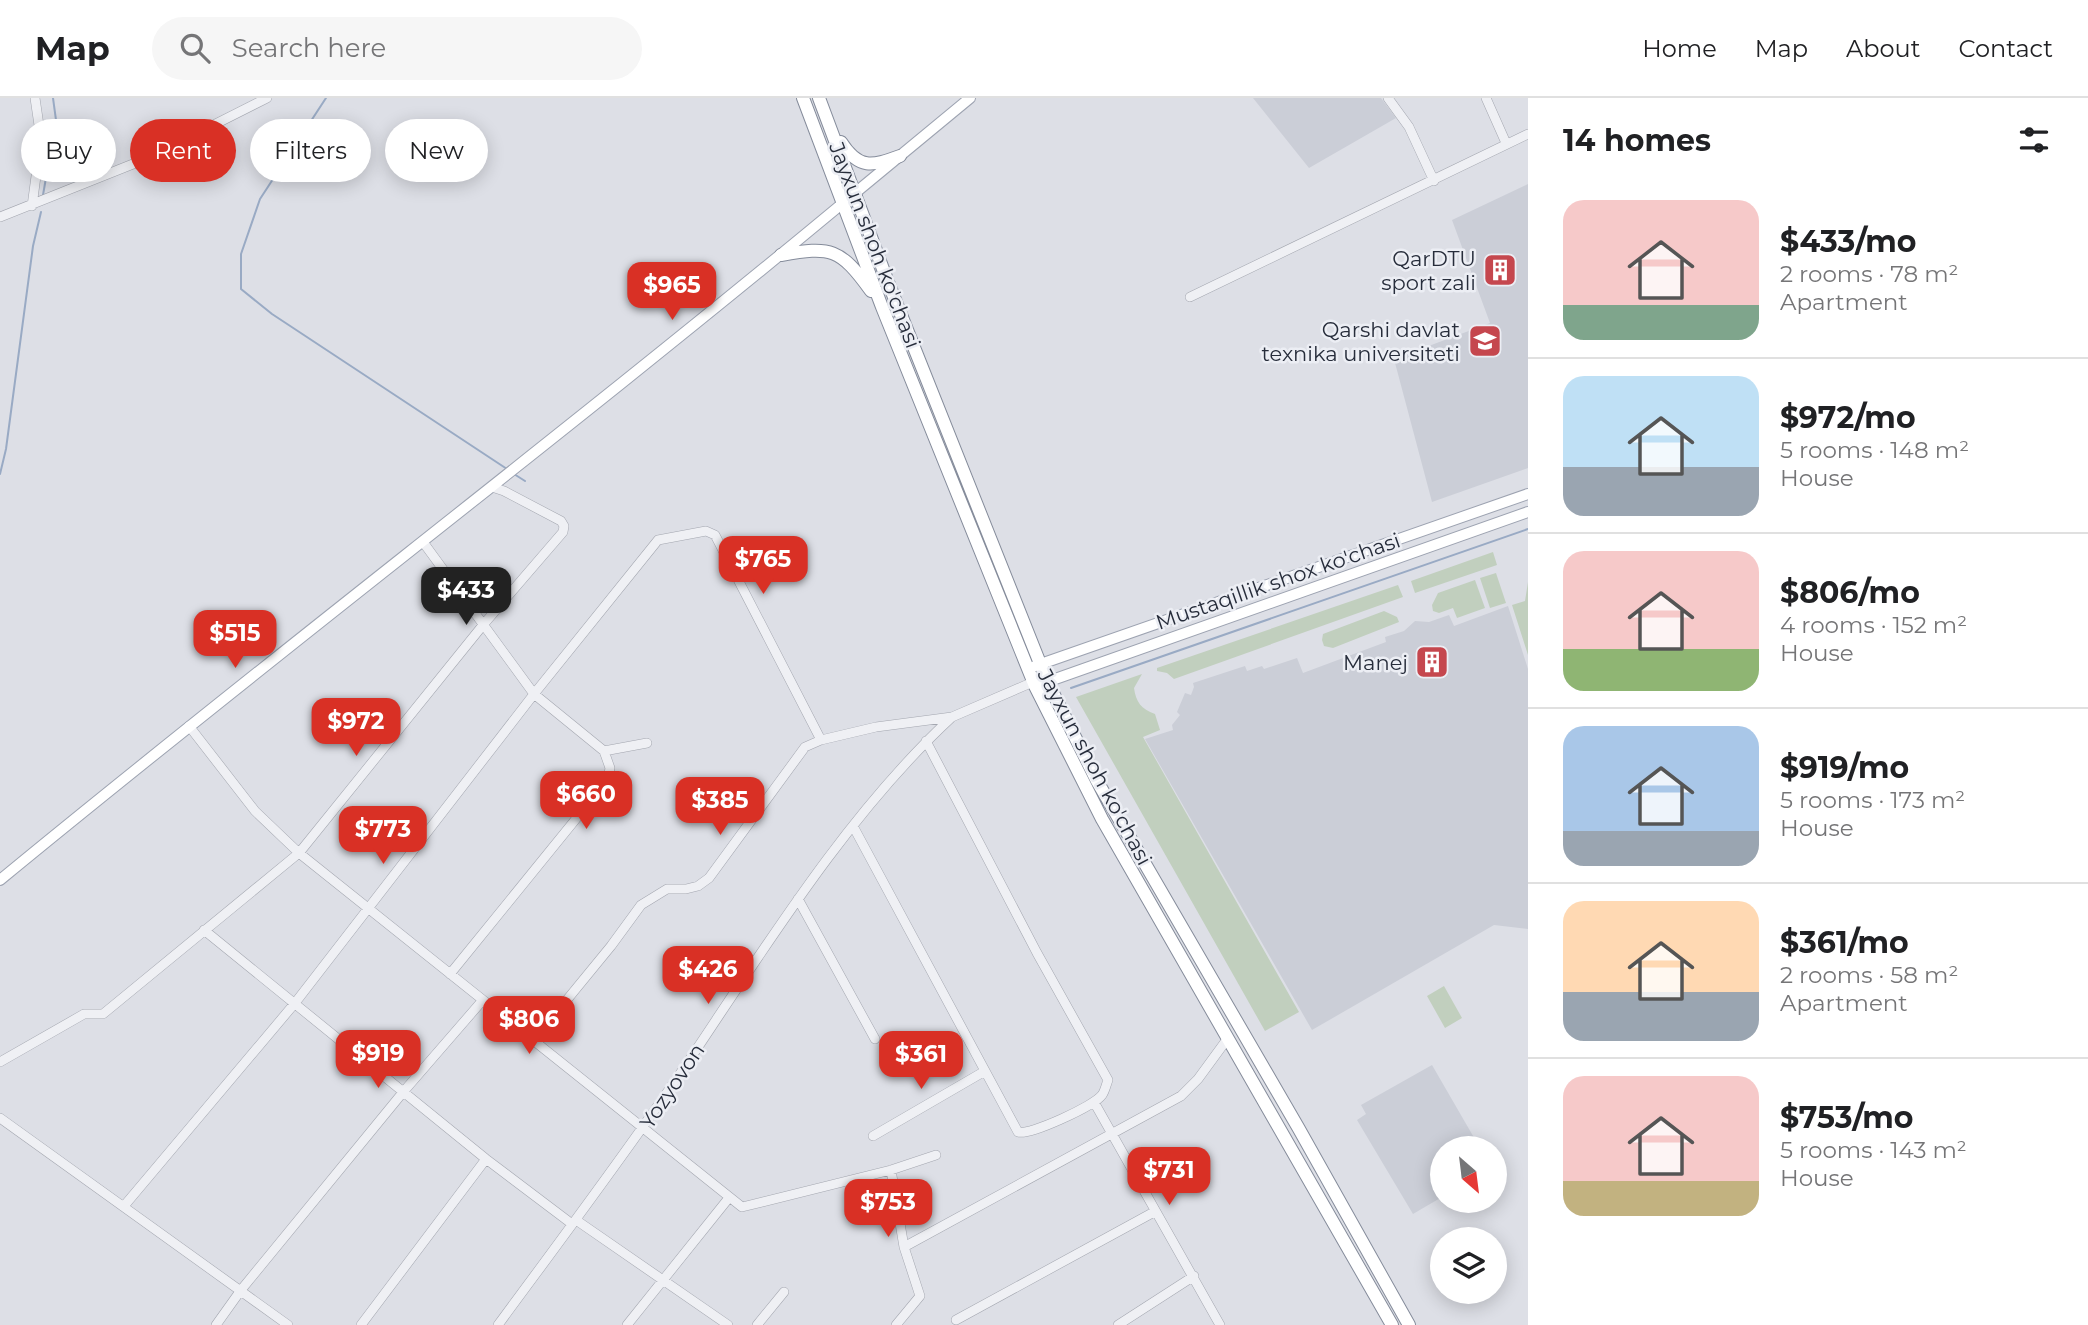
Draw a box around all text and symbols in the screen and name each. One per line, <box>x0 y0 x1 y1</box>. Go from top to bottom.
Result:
search box <box>152 17 642 80</box>
text: Map <box>35 28 110 68</box>
icon: search <box>176 29 214 67</box>
text: Search here <box>232 32 386 64</box>
text: Home <box>1642 34 1717 63</box>
text: Map <box>1755 34 1808 63</box>
text: About <box>1846 34 1920 63</box>
text: Contact <box>1958 34 2053 63</box>
chip: Buy <box>21 119 116 182</box>
chip: Rent <box>130 119 236 182</box>
chip: Filters <box>250 119 371 182</box>
chip: New <box>385 119 488 182</box>
icon: filters <box>2015 121 2053 159</box>
text: 14 homes <box>1563 122 1711 159</box>
street label: Jayxun shoh ko'chasi <box>824 138 926 352</box>
text: $433/mo <box>1780 223 1916 260</box>
icon: home <box>1619 228 1703 312</box>
place label: QarDTU sport zali <box>1381 246 1476 295</box>
building icon: QarDTU sport zali <box>1481 251 1519 289</box>
text: 2 rooms · 78 m² <box>1780 260 1958 288</box>
pin: $965 <box>631 262 713 322</box>
text: $965 <box>643 271 701 299</box>
text: Apartment <box>1780 288 1908 316</box>
place label: Qarshi davlat texnika universiteti <box>1261 317 1460 366</box>
school or university icon: Qarshi davlat texnika universiteti <box>1466 322 1504 360</box>
text: $972/mo <box>1780 399 1916 436</box>
icon: home <box>1619 404 1703 488</box>
text: 5 rooms · 148 m² <box>1780 436 1969 464</box>
text: House <box>1780 464 1854 492</box>
street label: Mustaqillik shox ko'chasi <box>1153 527 1403 635</box>
pin: $765 <box>722 536 804 596</box>
text: $765 <box>735 545 791 573</box>
pin: $433 <box>425 568 507 627</box>
text: $806/mo <box>1780 574 1920 611</box>
text: $433 <box>437 576 495 604</box>
icon: home <box>1619 579 1703 663</box>
pin: $515 <box>194 610 276 670</box>
text: 4 rooms · 152 m² <box>1780 611 1967 639</box>
text: $515 <box>209 619 261 647</box>
text: House <box>1780 639 1854 667</box>
building icon: Manej <box>1413 643 1451 681</box>
place label: Manej <box>1343 650 1408 675</box>
street label: Jayxun shoh ko'chasi <box>1032 664 1157 869</box>
pin: $972 <box>315 698 397 758</box>
text: $972 <box>328 707 384 735</box>
text: $919/mo <box>1780 749 1909 786</box>
icon: home <box>1619 754 1703 838</box>
pin: $660 <box>545 772 627 831</box>
pin: $385 <box>679 778 761 837</box>
text: $660 <box>556 780 616 808</box>
text: $385 <box>691 786 749 814</box>
text: 5 rooms · 173 m² <box>1780 786 1965 814</box>
pin: $773 <box>342 806 424 866</box>
text: House <box>1780 814 1854 842</box>
text: $773 <box>355 815 411 843</box>
text: $361/mo <box>1780 924 1909 961</box>
icon: home <box>1619 929 1703 1013</box>
pin: $426 <box>667 946 749 1006</box>
text: $426 <box>679 955 737 983</box>
text: 2 rooms · 58 m² <box>1780 961 1958 989</box>
text: Apartment <box>1780 989 1908 1017</box>
pin: $806 <box>488 996 570 1056</box>
text: $806 <box>499 1005 559 1033</box>
pin: $919 <box>337 1030 419 1090</box>
pin: $361 <box>880 1032 962 1091</box>
street label: Yozyovon <box>634 1038 710 1134</box>
text: $919 <box>352 1039 404 1067</box>
text: $361 <box>895 1040 947 1068</box>
text: $753/mo <box>1780 1099 1914 1136</box>
icon: home <box>1619 1104 1703 1188</box>
north arrow <box>1430 1136 1507 1213</box>
map controls <box>1430 1136 1507 1304</box>
text: 5 rooms · 143 m² <box>1780 1136 1967 1164</box>
pin: $731 <box>1128 1148 1210 1207</box>
text: $731 <box>1143 1156 1195 1184</box>
text: House <box>1780 1164 1854 1192</box>
pin: $753 <box>847 1180 929 1239</box>
text: $753 <box>860 1188 916 1216</box>
button: layers <box>1430 1227 1507 1304</box>

